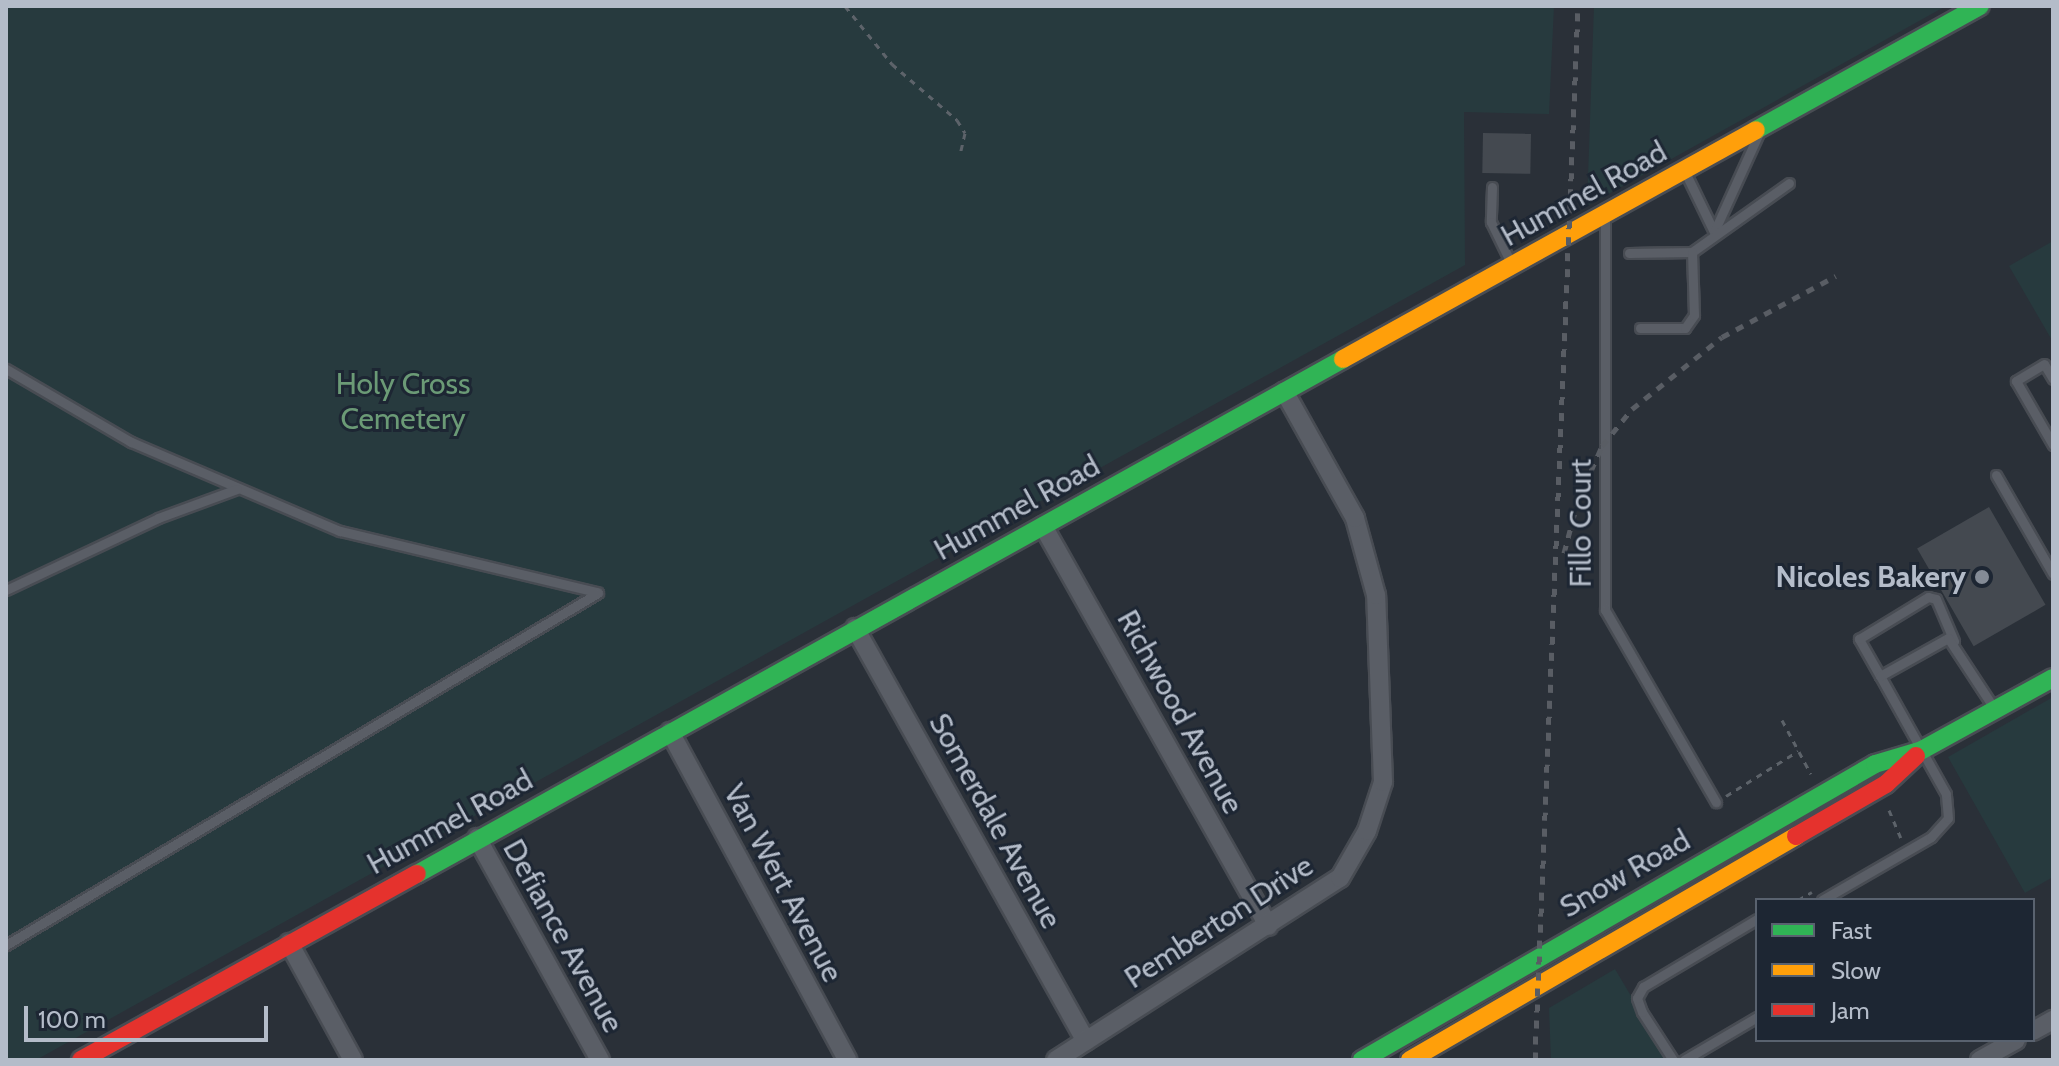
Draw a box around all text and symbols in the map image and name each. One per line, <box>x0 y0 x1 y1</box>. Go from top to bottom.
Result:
street label: Hummel Road <box>1495 134 1673 254</box>
park label: Holy Cross Cemetery <box>336 366 470 436</box>
street label: Hummel Road <box>928 448 1106 568</box>
street label: Fillo Court <box>1563 459 1599 587</box>
place label: Nicoles Bakery <box>1776 559 1966 595</box>
marker: Nicoles Bakery <box>1973 568 1991 586</box>
street label: Richwood Avenue <box>1109 604 1251 820</box>
street label: Somerdale Avenue <box>921 707 1069 935</box>
street label: Hummel Road <box>361 762 539 882</box>
street label: Van Wert Avenue <box>716 778 850 988</box>
street label: Snow Road <box>1554 822 1696 926</box>
street label: Defiance Avenue <box>495 833 631 1039</box>
street label: Pemberton Drive <box>1118 848 1320 996</box>
legend <box>1755 898 2035 1042</box>
text: Fast <box>1831 916 1872 945</box>
text: Slow <box>1831 956 1881 985</box>
scale bar <box>28 990 272 1040</box>
text: Jam <box>1831 996 1869 1025</box>
text: 100 m <box>38 1005 106 1034</box>

